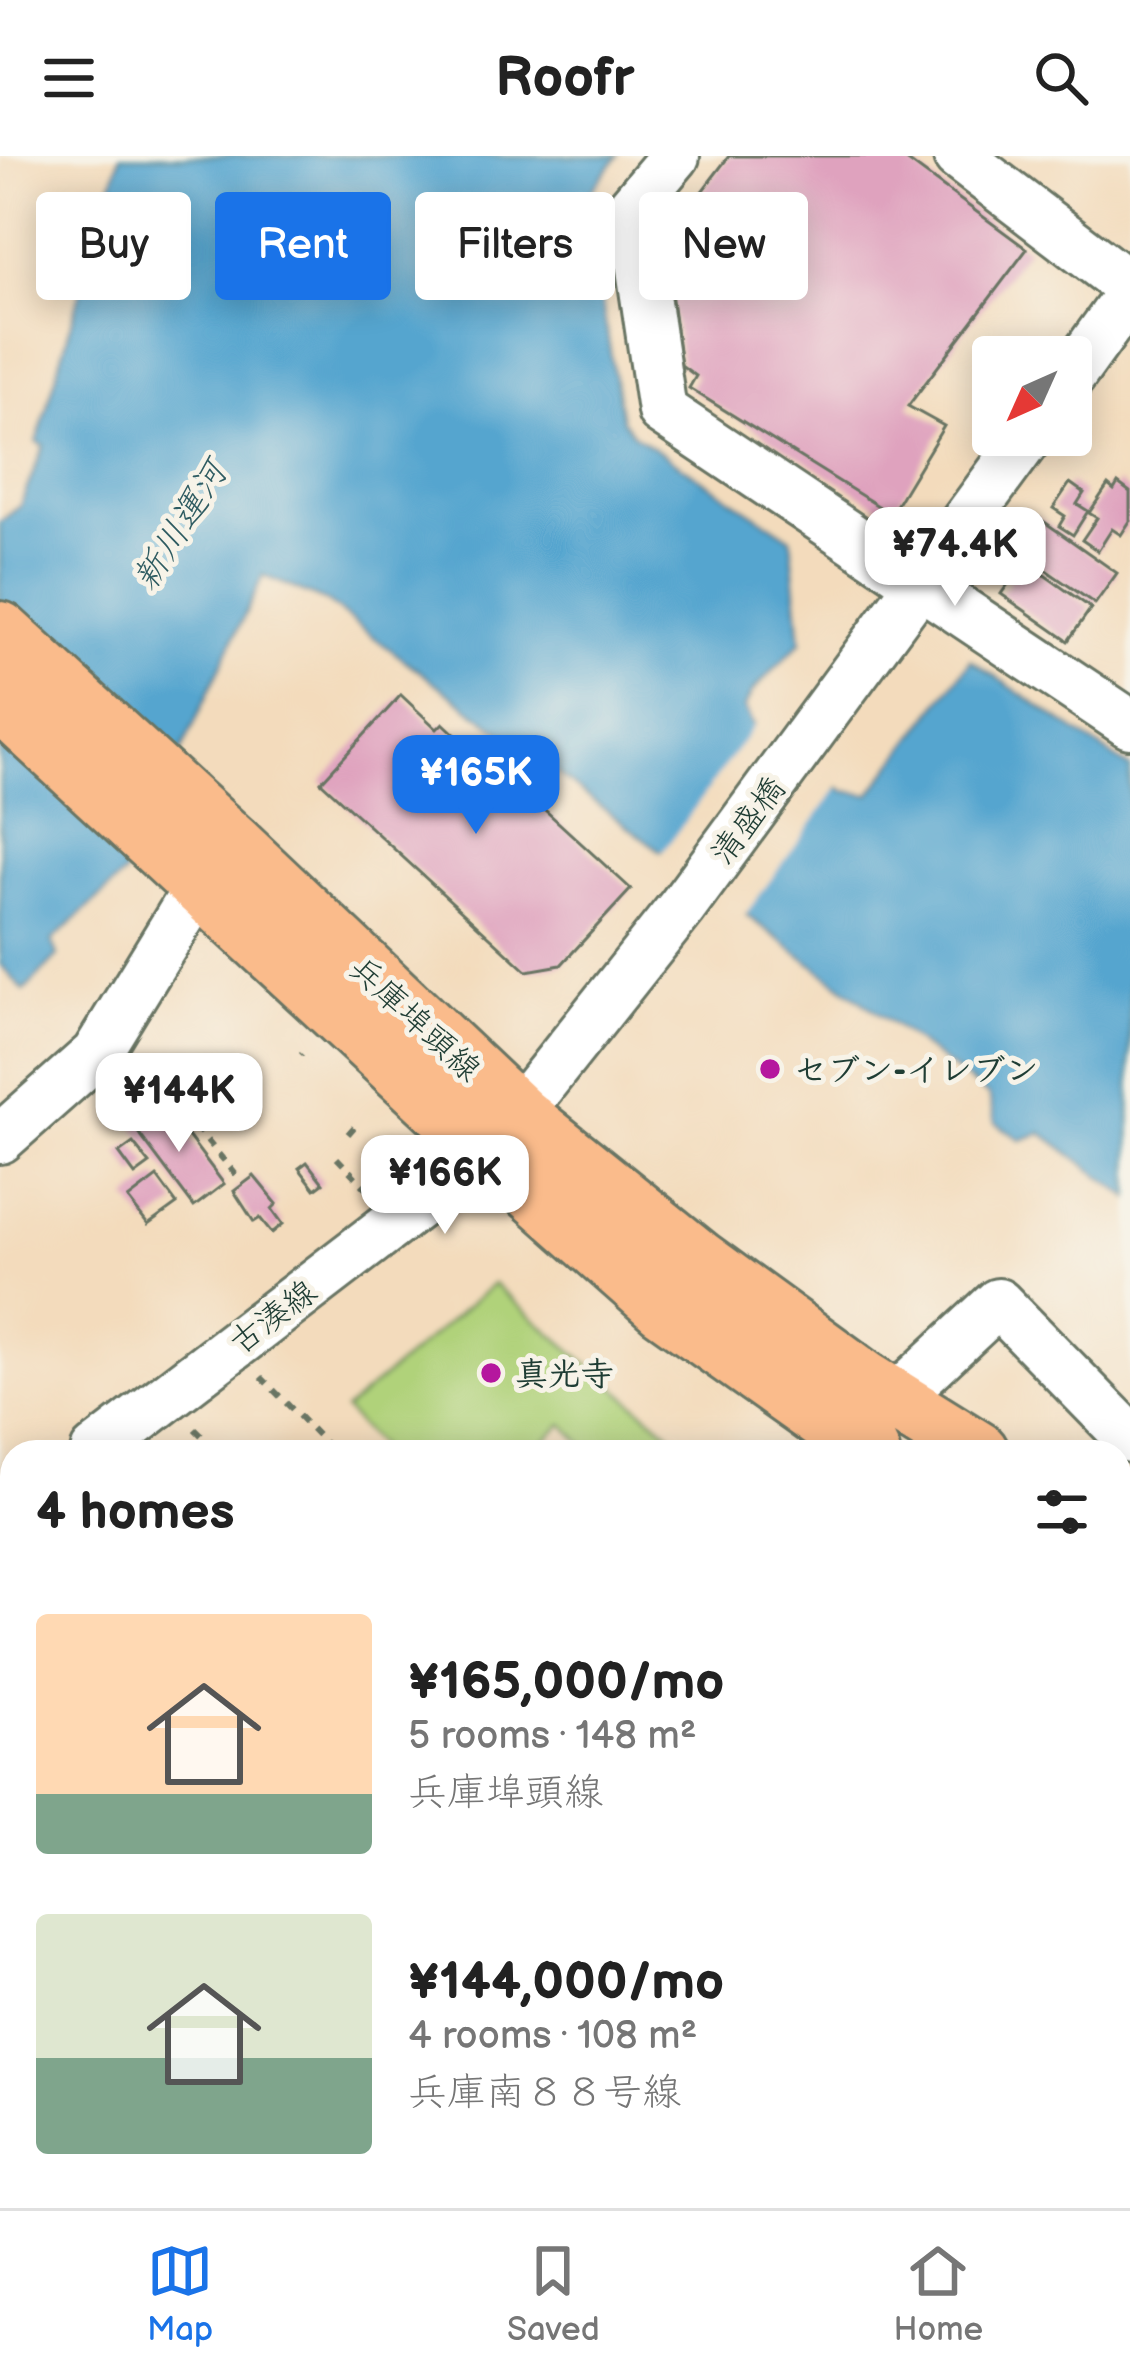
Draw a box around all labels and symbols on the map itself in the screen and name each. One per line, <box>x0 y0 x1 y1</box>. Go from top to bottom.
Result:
north arrow <box>972 336 1092 456</box>
water label: 新川運河 <box>125 450 240 599</box>
pin: ¥74.4K <box>857 507 1053 609</box>
pin: ¥165K <box>392 735 560 837</box>
street label: 清盛橋 <box>703 770 794 873</box>
street label: 兵庫埠頭線 <box>341 949 489 1090</box>
place label: セブン-イレブン <box>794 1051 1039 1091</box>
pin: ¥144K <box>95 1053 263 1155</box>
marker: セブン-イレブン <box>757 1056 783 1082</box>
pin: ¥166K <box>361 1135 529 1237</box>
street label: 古湊線 <box>222 1272 325 1363</box>
place label: 真光寺 <box>515 1355 614 1395</box>
marker: 真光寺 <box>478 1360 504 1386</box>

